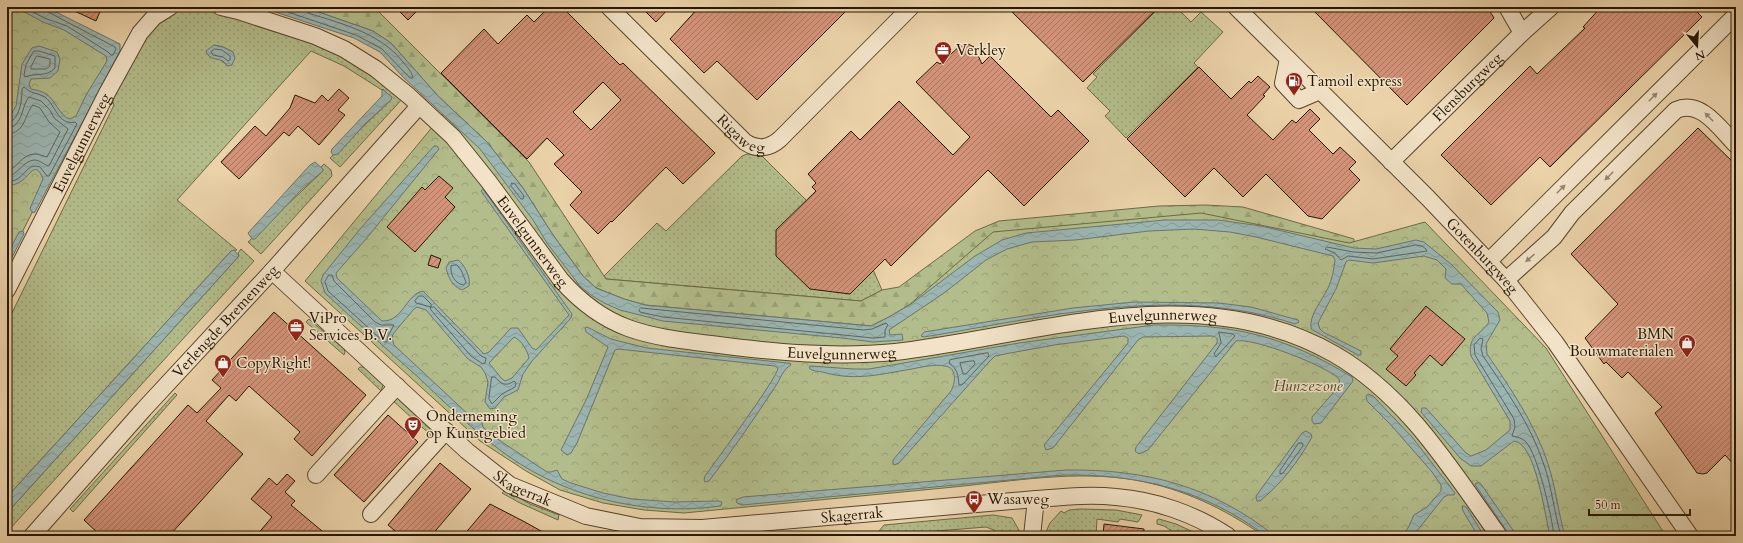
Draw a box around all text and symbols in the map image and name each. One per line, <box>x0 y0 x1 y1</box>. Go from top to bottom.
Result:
north arrow <box>1677 26 1717 66</box>
office icon: Verkley <box>933 40 953 65</box>
place label: Verkley <box>956 40 1006 60</box>
text: N <box>1693 46 1707 64</box>
street label: Flensburgweg <box>1428 48 1507 126</box>
fuel station icon: Tamoil express <box>1284 71 1304 96</box>
place label: Tamoil express <box>1307 71 1402 91</box>
street label: Euvelgunnerweg <box>48 89 116 196</box>
one-way arrow <box>1648 93 1658 102</box>
street label: Rigaweg <box>712 110 765 157</box>
one-way arrow <box>1704 112 1713 122</box>
one-way arrow <box>1604 171 1614 181</box>
one-way arrow <box>1556 184 1566 194</box>
street label: Euvelgunnerweg <box>492 192 573 292</box>
street label: Gotenburgweg <box>1442 213 1523 298</box>
one-way arrow <box>1524 254 1535 263</box>
street label: Verlengde Bremenweg <box>168 260 283 382</box>
street label: Euvelgunnerweg <box>1107 305 1219 328</box>
place label: ViPro Services B.V. <box>309 308 392 345</box>
office icon: ViPro Services B.V. <box>286 317 306 342</box>
place label: BMN Bouwmaterialen <box>1569 324 1674 361</box>
shop icon: BMN Bouwmaterialen <box>1677 333 1697 358</box>
street label: Euvelgunnerweg <box>786 342 897 364</box>
shop icon: CopyRight! <box>213 353 233 378</box>
place label: CopyRight! <box>236 353 311 373</box>
park label: Hunzezone <box>1274 376 1343 396</box>
place label: Onderneming op Kunstgebied <box>426 406 526 443</box>
theatre icon: Onderneming op Kunstgebied <box>403 415 423 440</box>
street label: Skagerrak <box>489 466 555 511</box>
bus stop icon: Wasaweg <box>964 489 984 514</box>
place label: Wasaweg <box>986 489 1049 509</box>
scale bar <box>1589 491 1690 517</box>
text: 50 m <box>1595 497 1622 513</box>
street label: Skagerrak <box>820 502 884 528</box>

